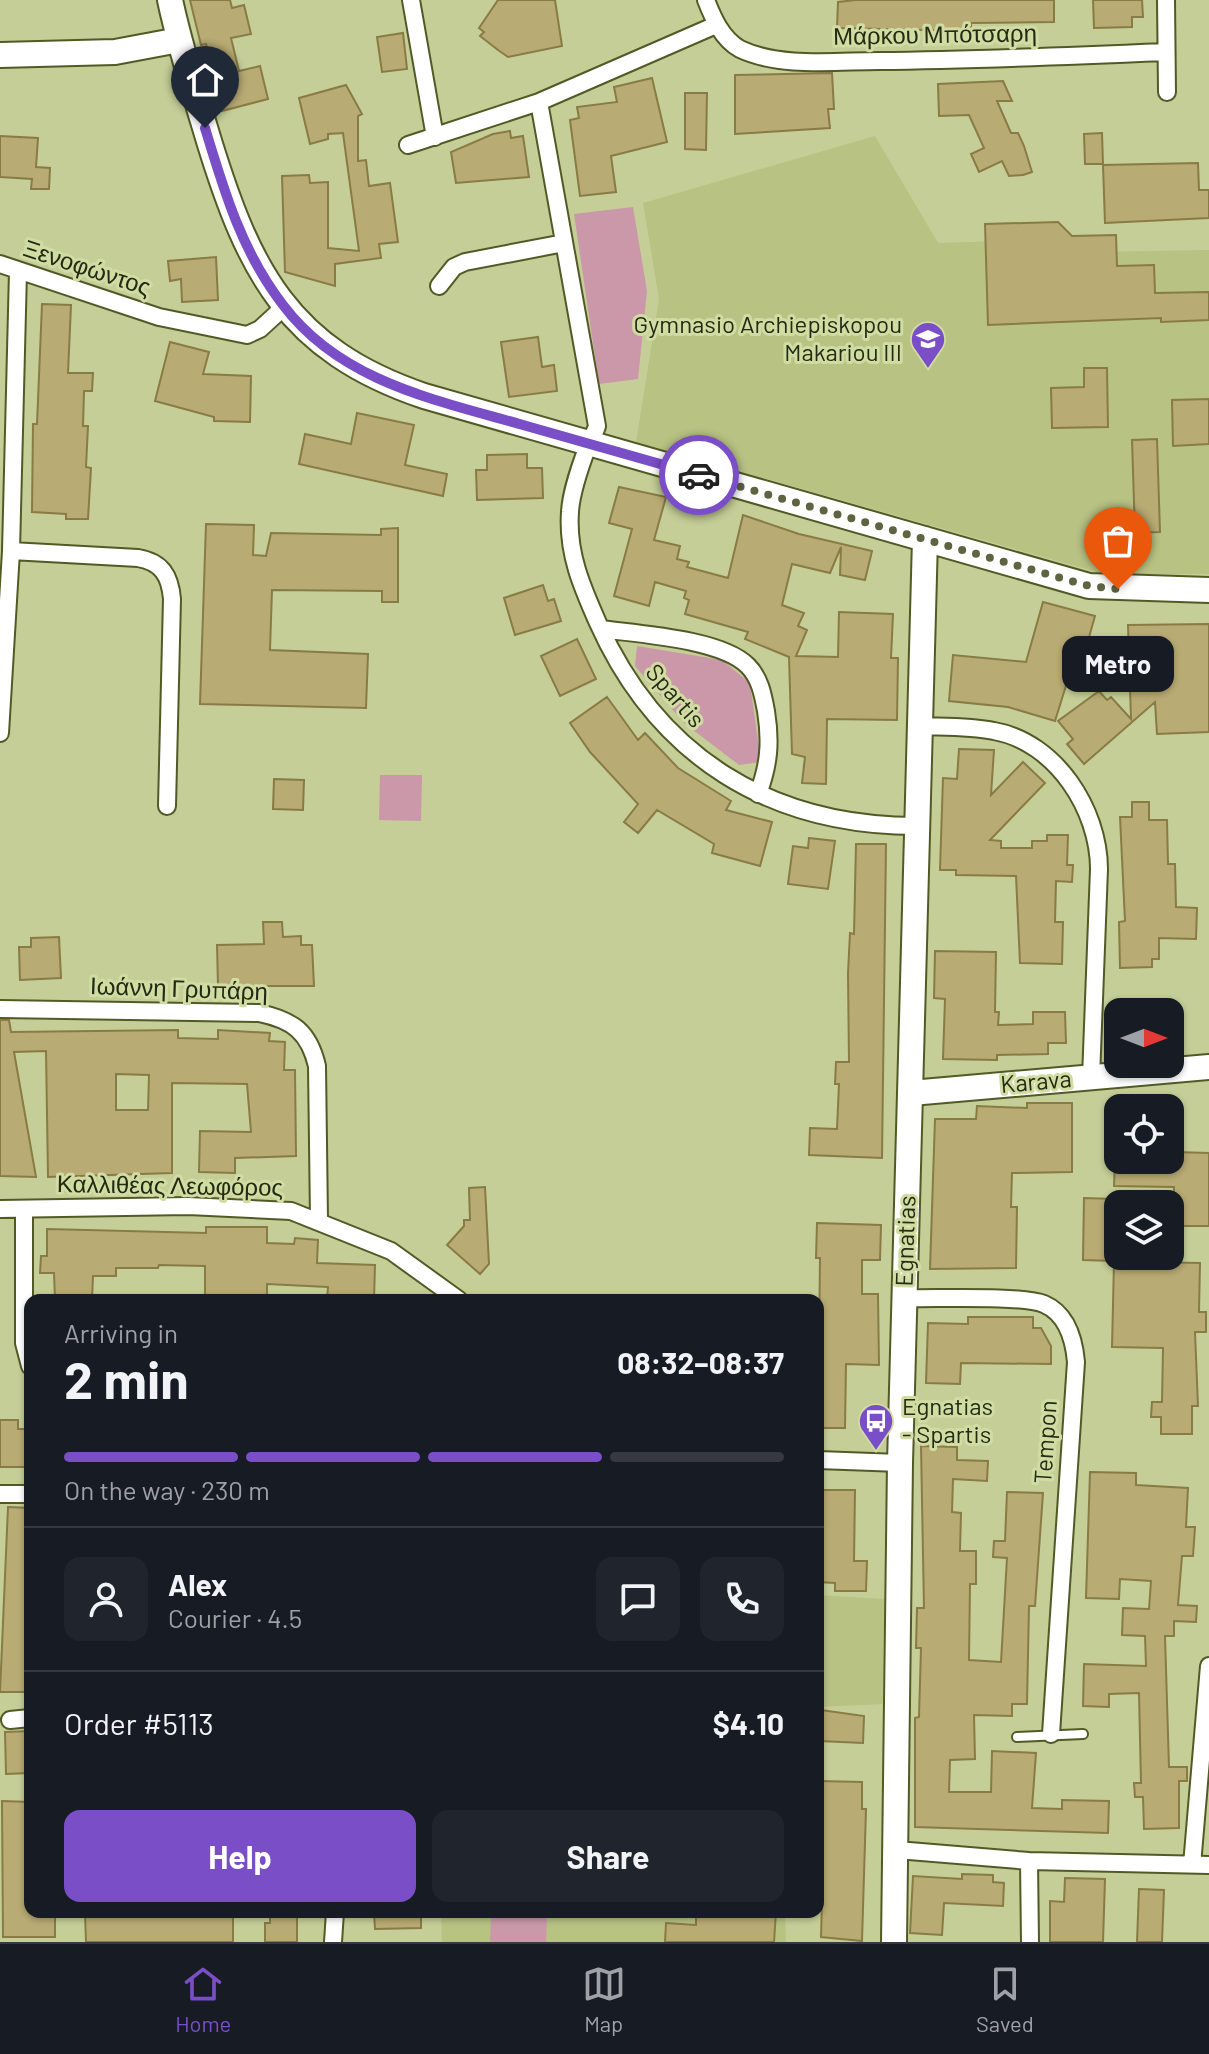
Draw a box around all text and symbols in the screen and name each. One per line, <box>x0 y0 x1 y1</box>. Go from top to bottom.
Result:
street label: Μάρκου Μπότσαρη <box>833 17 1037 50</box>
pin <box>171 46 239 128</box>
icon: home <box>183 58 227 102</box>
street label: Ξενοφώντος <box>20 232 155 301</box>
place label: Gymnasio Archiepiskopou Makariou III <box>634 309 902 366</box>
school or university icon: Gymnasio Archiepiskopou Makariou III <box>909 320 947 370</box>
courier <box>659 435 739 515</box>
icon: car <box>677 453 721 497</box>
pin <box>1084 507 1152 589</box>
icon: bag <box>1096 519 1140 563</box>
callout: Metro <box>1062 637 1174 693</box>
text: Metro <box>1085 648 1151 679</box>
street label: Spartis <box>641 657 712 733</box>
street label: Ιωάννη Γρυπάρη <box>90 970 268 1005</box>
north arrow <box>1104 998 1184 1078</box>
map controls <box>1104 998 1184 1270</box>
street label: Karava <box>999 1063 1073 1098</box>
button: locate <box>1104 1094 1184 1174</box>
street label: Καλλιθέας Λεωφόρος <box>57 1168 283 1201</box>
button: layers <box>1104 1190 1184 1270</box>
street label: Egnatias <box>888 1195 921 1287</box>
text: Arriving in <box>64 1317 178 1348</box>
text: 08:32–08:37 <box>617 1344 784 1380</box>
text: 2 min <box>64 1347 189 1409</box>
place label: Egnatias - Spartis <box>902 1391 993 1448</box>
street label: Tempon <box>1027 1399 1062 1485</box>
bus stop icon: Egnatias - Spartis <box>857 1402 895 1452</box>
text: On the way · 230 m <box>64 1474 270 1505</box>
button: person <box>64 1557 148 1641</box>
button: chat <box>596 1557 680 1641</box>
button: phone <box>700 1557 784 1641</box>
text: Alex <box>168 1566 227 1602</box>
text: Courier · 4.5 <box>168 1602 302 1633</box>
text: Order #5113 <box>64 1705 214 1741</box>
text: $4.10 <box>713 1705 784 1741</box>
button: Help <box>64 1810 416 1902</box>
button: Share <box>432 1810 784 1902</box>
tab: Home <box>175 1962 231 2036</box>
tab: Map <box>582 1962 626 2036</box>
tab: Saved <box>976 1962 1034 2036</box>

